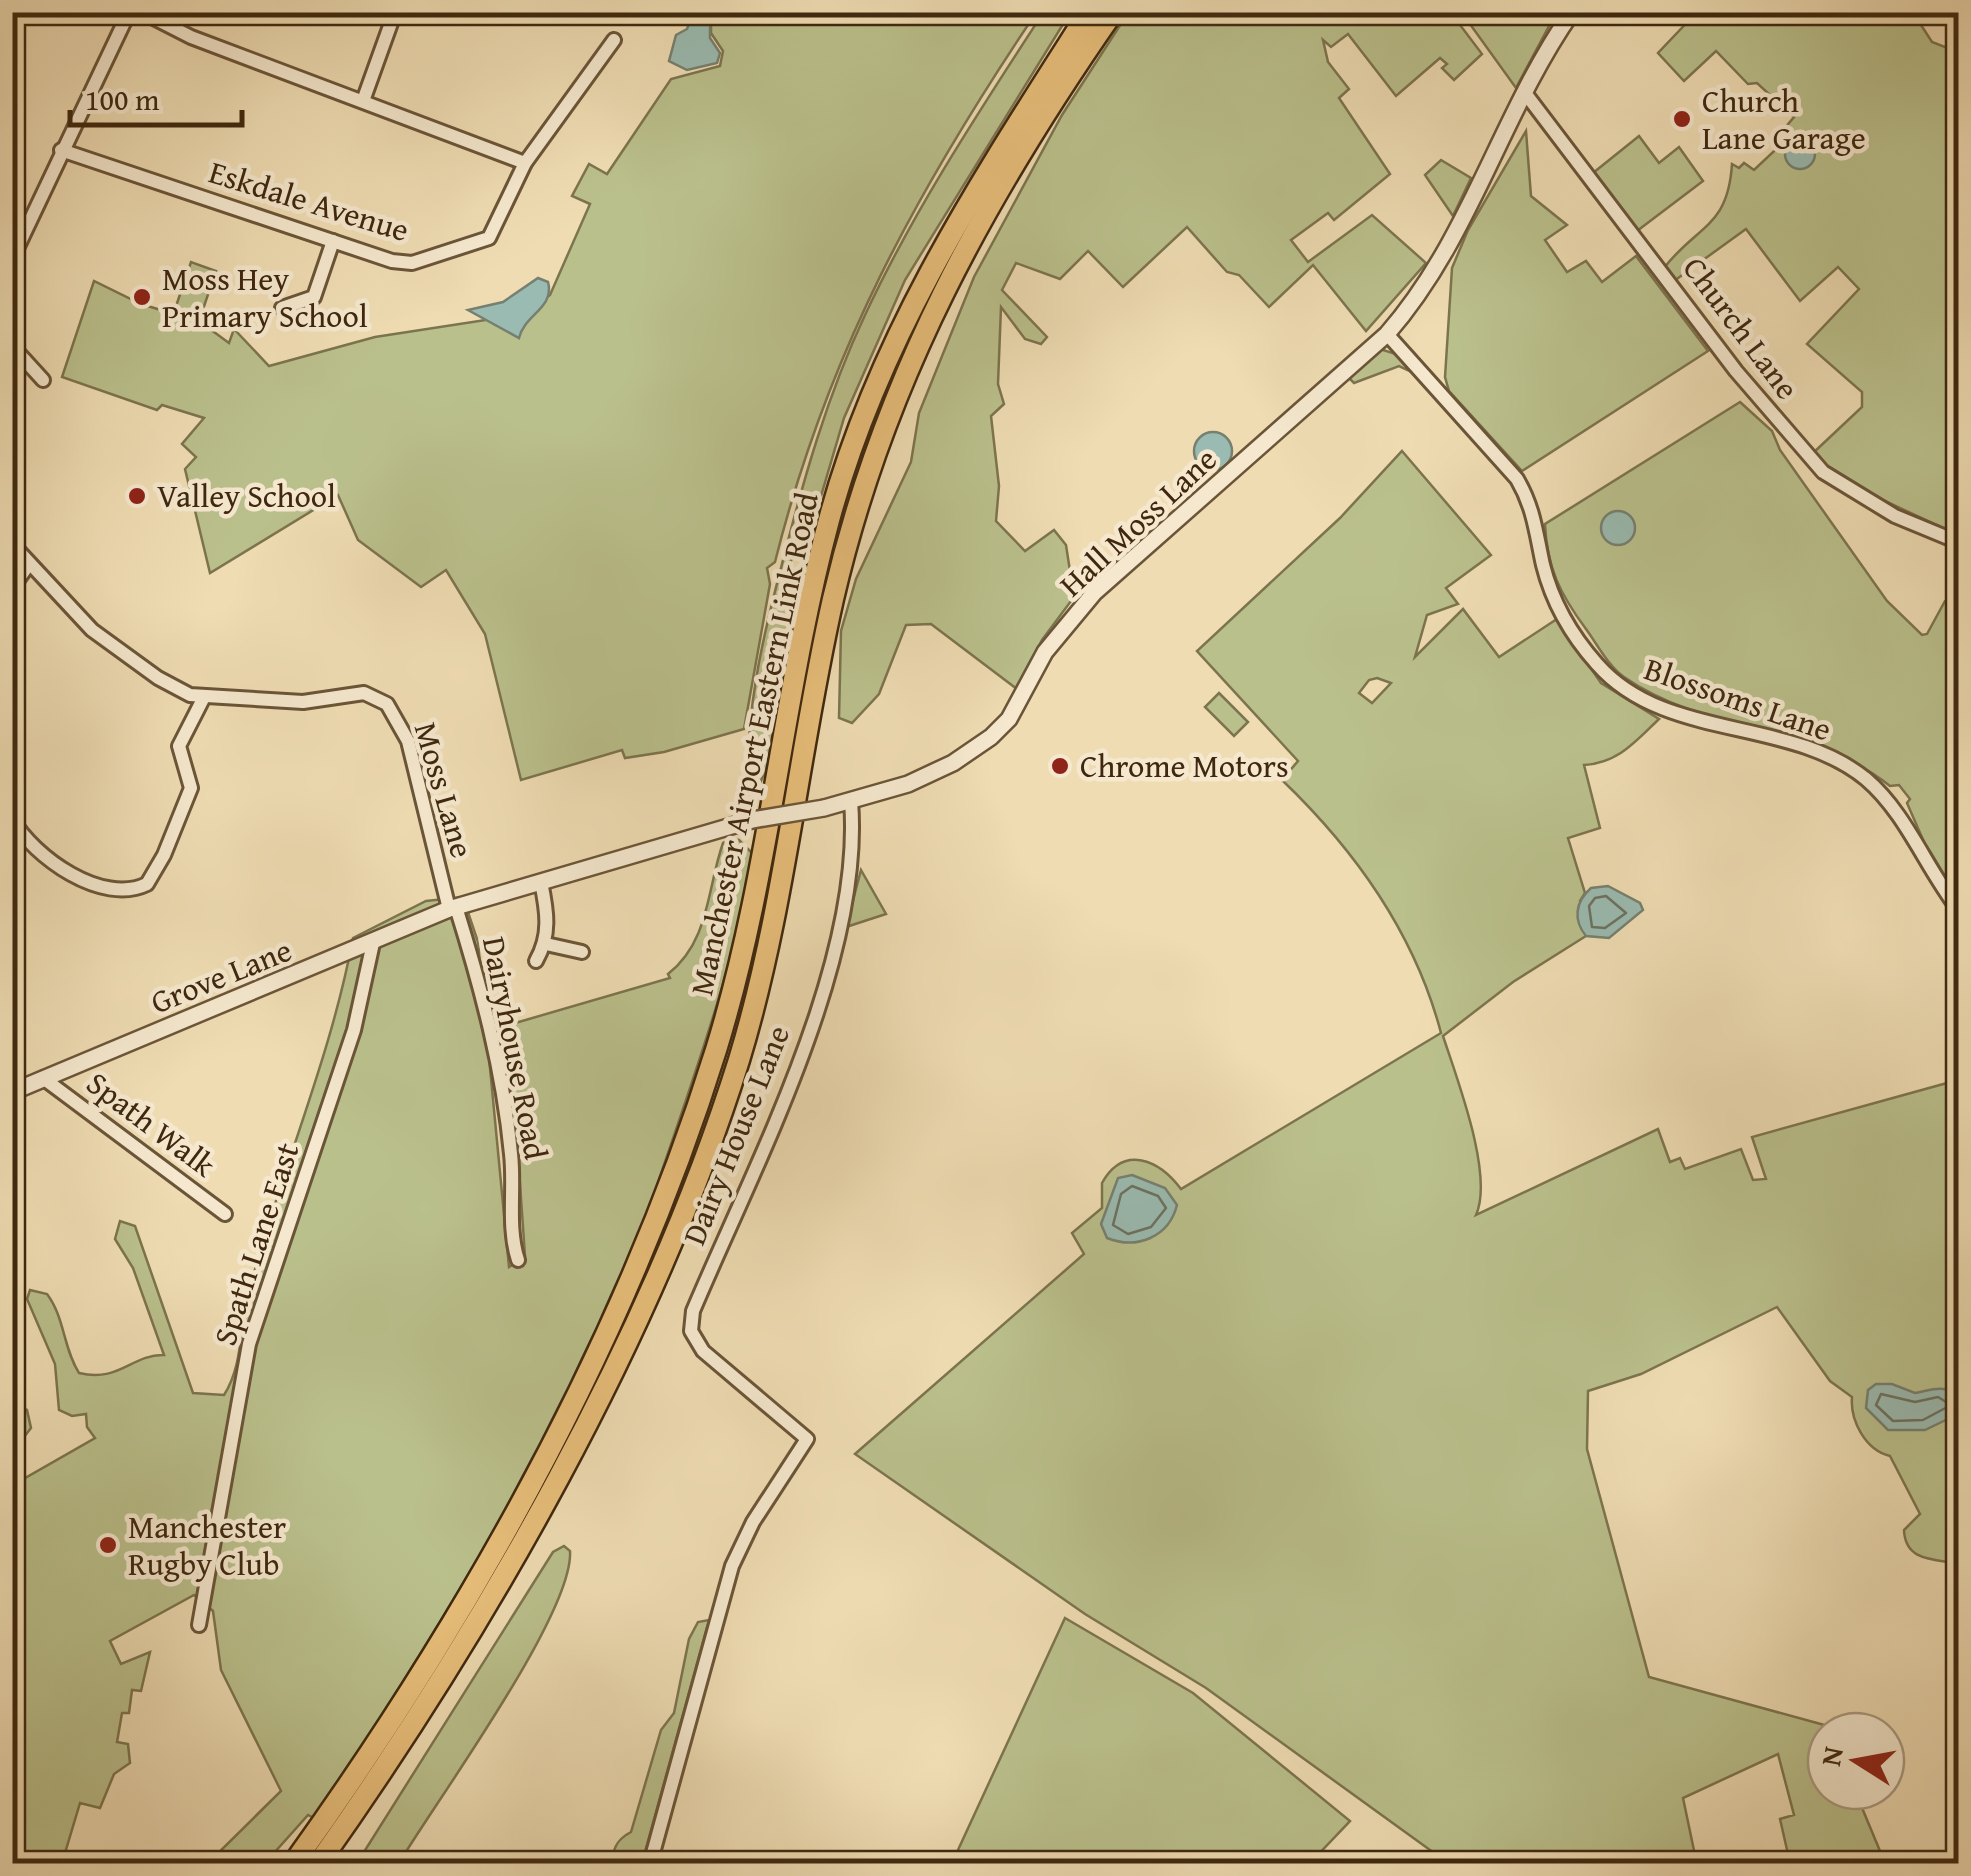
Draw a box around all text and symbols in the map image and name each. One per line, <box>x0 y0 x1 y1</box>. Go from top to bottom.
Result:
scale bar <box>70 65 242 127</box>
text: 100 m <box>85 77 160 121</box>
place label: Church Lane Garage <box>1702 77 1866 161</box>
marker: Church Lane Garage <box>1671 108 1693 130</box>
street label: Eskdale Avenue <box>203 148 415 253</box>
street label: Church Lane <box>1672 247 1811 409</box>
place label: Moss Hey Primary School <box>162 255 368 339</box>
marker: Moss Hey Primary School <box>131 286 153 308</box>
street label: Hall Moss Lane <box>1048 436 1227 607</box>
place label: Valley School <box>157 472 336 519</box>
marker: Valley School <box>126 485 148 507</box>
street label: Manchester Airport Eastern Link Road <box>677 488 830 1000</box>
street label: Blossoms Lane <box>1638 645 1838 752</box>
street label: Moss Lane <box>403 717 486 863</box>
place label: Chrome Motors <box>1080 742 1289 789</box>
marker: Chrome Motors <box>1049 755 1071 777</box>
street label: Grove Lane <box>143 926 298 1025</box>
street label: Dairyhouse Road <box>471 932 560 1163</box>
street label: Dairy House Lane <box>670 1018 801 1252</box>
street label: Spath Walk <box>77 1060 226 1188</box>
street label: Spath Lane East <box>201 1137 310 1351</box>
place label: Manchester Rugby Club <box>128 1503 286 1587</box>
marker: Manchester Rugby Club <box>97 1534 119 1556</box>
north arrow <box>1806 1711 1906 1811</box>
text: N <box>1809 1743 1853 1769</box>

